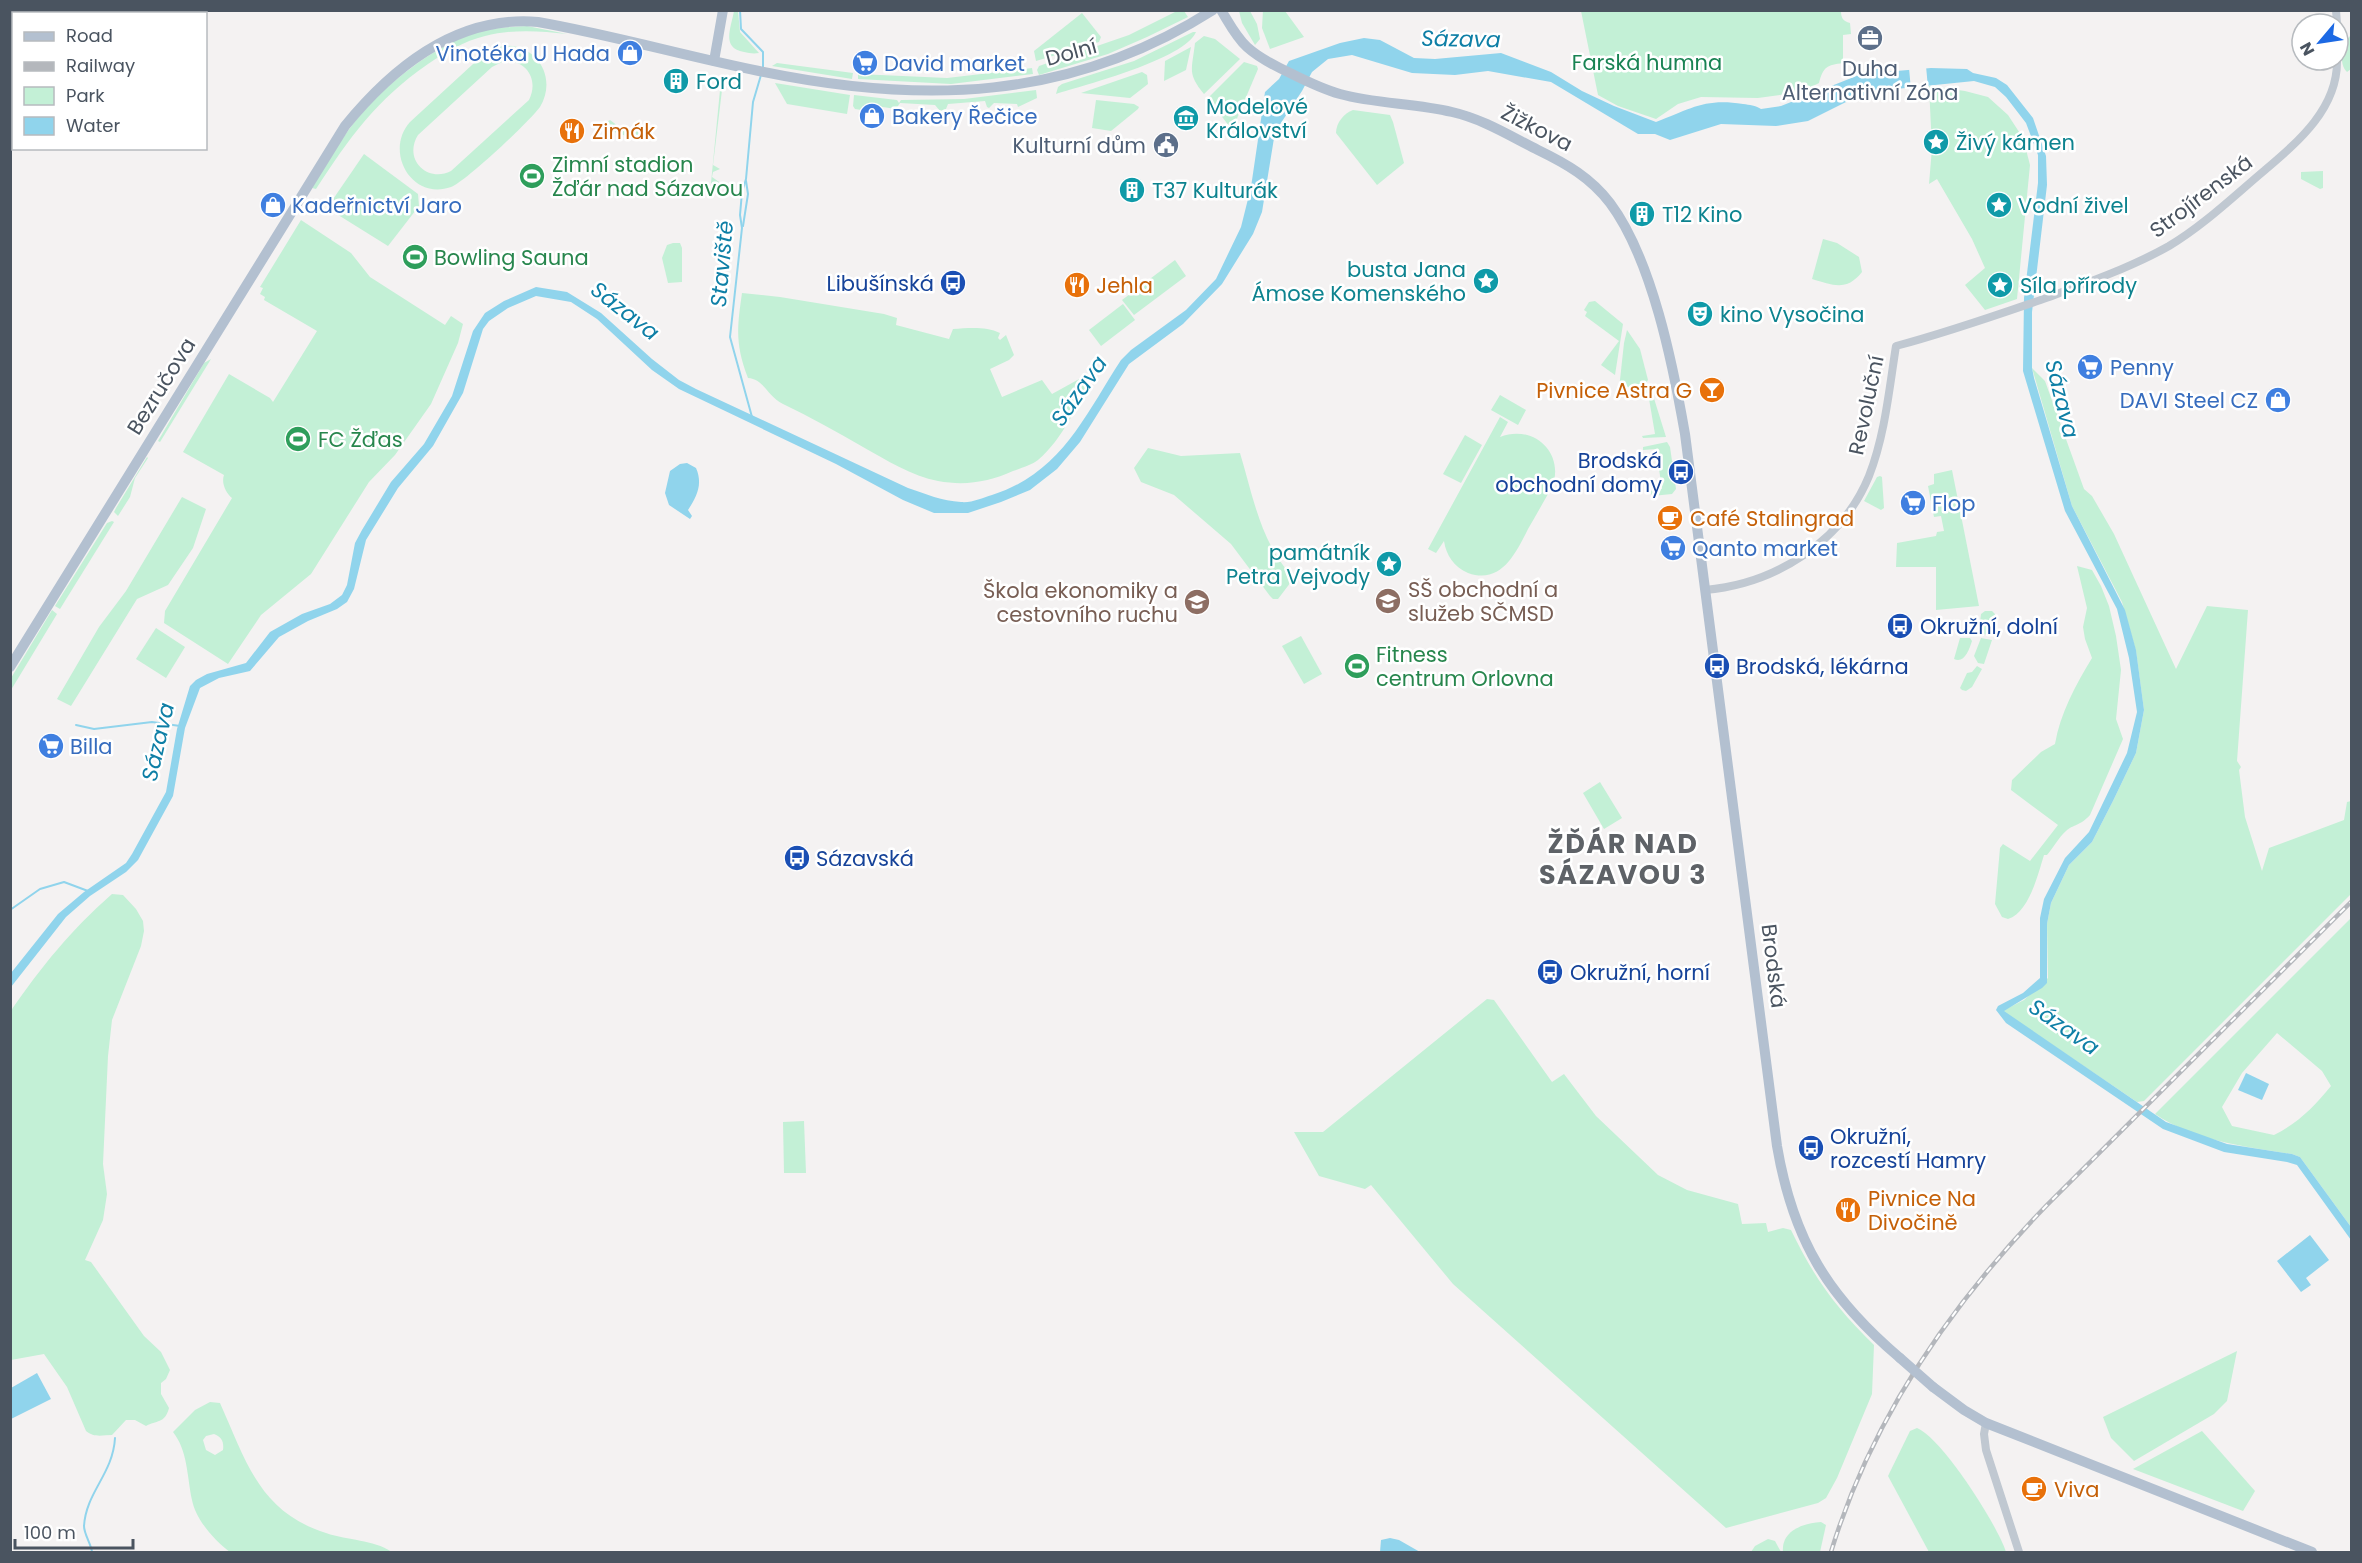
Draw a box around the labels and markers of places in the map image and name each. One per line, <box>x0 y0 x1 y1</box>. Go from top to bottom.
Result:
office icon: Duha Alternativní Zóna <box>1855 23 1885 53</box>
shop icon: Vinotéka U Hada <box>615 38 645 68</box>
place label: Vinotéka U Hada <box>436 39 610 68</box>
supermarket icon: David market <box>850 48 880 78</box>
place label: David market <box>884 49 1025 78</box>
place label: Duha Alternativní Zóna <box>1782 54 1958 107</box>
building icon: Ford <box>661 66 691 96</box>
place label: Ford <box>696 67 742 96</box>
place label: Modelové Království <box>1206 92 1308 145</box>
shop icon: Bakery Řečice <box>857 101 887 131</box>
place label: Bakery Řečice <box>892 102 1038 131</box>
museum icon: Modelové Království <box>1171 103 1201 133</box>
restaurant icon: Zimák <box>557 116 587 146</box>
place label: Zimák <box>592 117 655 146</box>
place icon: Živý kámen <box>1921 127 1951 157</box>
place label: Živý kámen <box>1956 128 2075 157</box>
public building icon: Kulturní dům <box>1151 130 1181 160</box>
place label: Kulturní dům <box>1012 131 1146 160</box>
place label: Zimní stadion Žďár nad Sázavou <box>552 150 743 203</box>
sports icon: Zimní stadion Žďár nad Sázavou <box>517 161 547 191</box>
building icon: T37 Kulturák <box>1117 175 1147 205</box>
place label: T37 Kulturák <box>1152 176 1278 205</box>
shop icon: Kadeřnictví Jaro <box>258 190 288 220</box>
place icon: Vodní živel <box>1984 190 2014 220</box>
place label: Kadeřnictví Jaro <box>292 191 462 220</box>
place label: Vodní živel <box>2018 191 2129 220</box>
building icon: T12 Kino <box>1627 199 1657 229</box>
place label: T12 Kino <box>1662 200 1742 229</box>
sports icon: Bowling Sauna <box>400 242 430 272</box>
place label: Bowling Sauna <box>434 243 589 272</box>
place label: busta Jana Ámose Komenského <box>1251 255 1466 308</box>
place icon: busta Jana Ámose Komenského <box>1471 266 1501 296</box>
bus stop icon: Libušínská <box>938 268 968 298</box>
place label: Libušínská <box>827 269 934 298</box>
restaurant icon: Jehla <box>1062 270 1092 300</box>
place icon: Síla přírody <box>1985 270 2015 300</box>
place label: Jehla <box>1096 271 1153 300</box>
place label: Síla přírody <box>2020 271 2137 300</box>
theatre icon: kino Vysočina <box>1685 299 1715 329</box>
place label: kino Vysočina <box>1720 300 1864 329</box>
supermarket icon: Penny <box>2075 352 2105 382</box>
place label: Penny <box>2110 353 2174 382</box>
bar icon: Pivnice Astra G <box>1697 375 1727 405</box>
place label: Pivnice Astra G <box>1536 376 1692 405</box>
shop icon: DAVI Steel CZ <box>2263 385 2293 415</box>
place label: DAVI Steel CZ <box>2120 386 2258 415</box>
sports icon: FC Žďas <box>283 424 313 454</box>
place label: FC Žďas <box>318 425 403 454</box>
place label: Brodská obchodní domy <box>1495 446 1662 499</box>
bus stop icon: Brodská obchodní domy <box>1666 457 1696 487</box>
supermarket icon: Flop <box>1898 488 1928 518</box>
place label: Flop <box>1932 489 1975 518</box>
cafe icon: Café Stalingrad <box>1655 503 1685 533</box>
place label: Café Stalingrad <box>1690 504 1854 533</box>
supermarket icon: Qanto market <box>1658 533 1688 563</box>
place label: Qanto market <box>1692 534 1838 563</box>
place label: památník Petra Vejvody <box>1226 538 1370 591</box>
place icon: památník Petra Vejvody <box>1374 549 1404 579</box>
place label: SŠ obchodní a služeb SČMSD <box>1408 575 1558 628</box>
place label: Škola ekonomiky a cestovního ruchu <box>983 576 1178 629</box>
school or university icon: SŠ obchodní a služeb SČMSD <box>1373 586 1403 616</box>
school or university icon: Škola ekonomiky a cestovního ruchu <box>1182 587 1212 617</box>
bus stop icon: Okružní, dolní <box>1885 611 1915 641</box>
place label: Okružní, dolní <box>1920 612 2058 641</box>
place label: Fitness centrum Orlovna <box>1376 640 1554 693</box>
sports icon: Fitness centrum Orlovna <box>1342 651 1372 681</box>
bus stop icon: Brodská, lékárna <box>1702 651 1732 681</box>
place label: Brodská, lékárna <box>1736 652 1909 681</box>
supermarket icon: Billa <box>36 731 66 761</box>
place label: Billa <box>70 732 113 761</box>
bus stop icon: Sázavská <box>782 843 812 873</box>
place label: Sázavská <box>816 844 914 873</box>
bus stop icon: Okružní, horní <box>1535 957 1565 987</box>
place label: Okružní, horní <box>1570 958 1710 987</box>
place label: Okružní, rozcestí Hamry <box>1830 1122 1986 1175</box>
bus stop icon: Okružní, rozcestí Hamry <box>1796 1133 1826 1163</box>
place label: Pivnice Na Divočině <box>1868 1184 1976 1237</box>
restaurant icon: Pivnice Na Divočině <box>1833 1195 1863 1225</box>
cafe icon: Viva <box>2019 1474 2049 1504</box>
place label: Viva <box>2054 1475 2099 1504</box>

